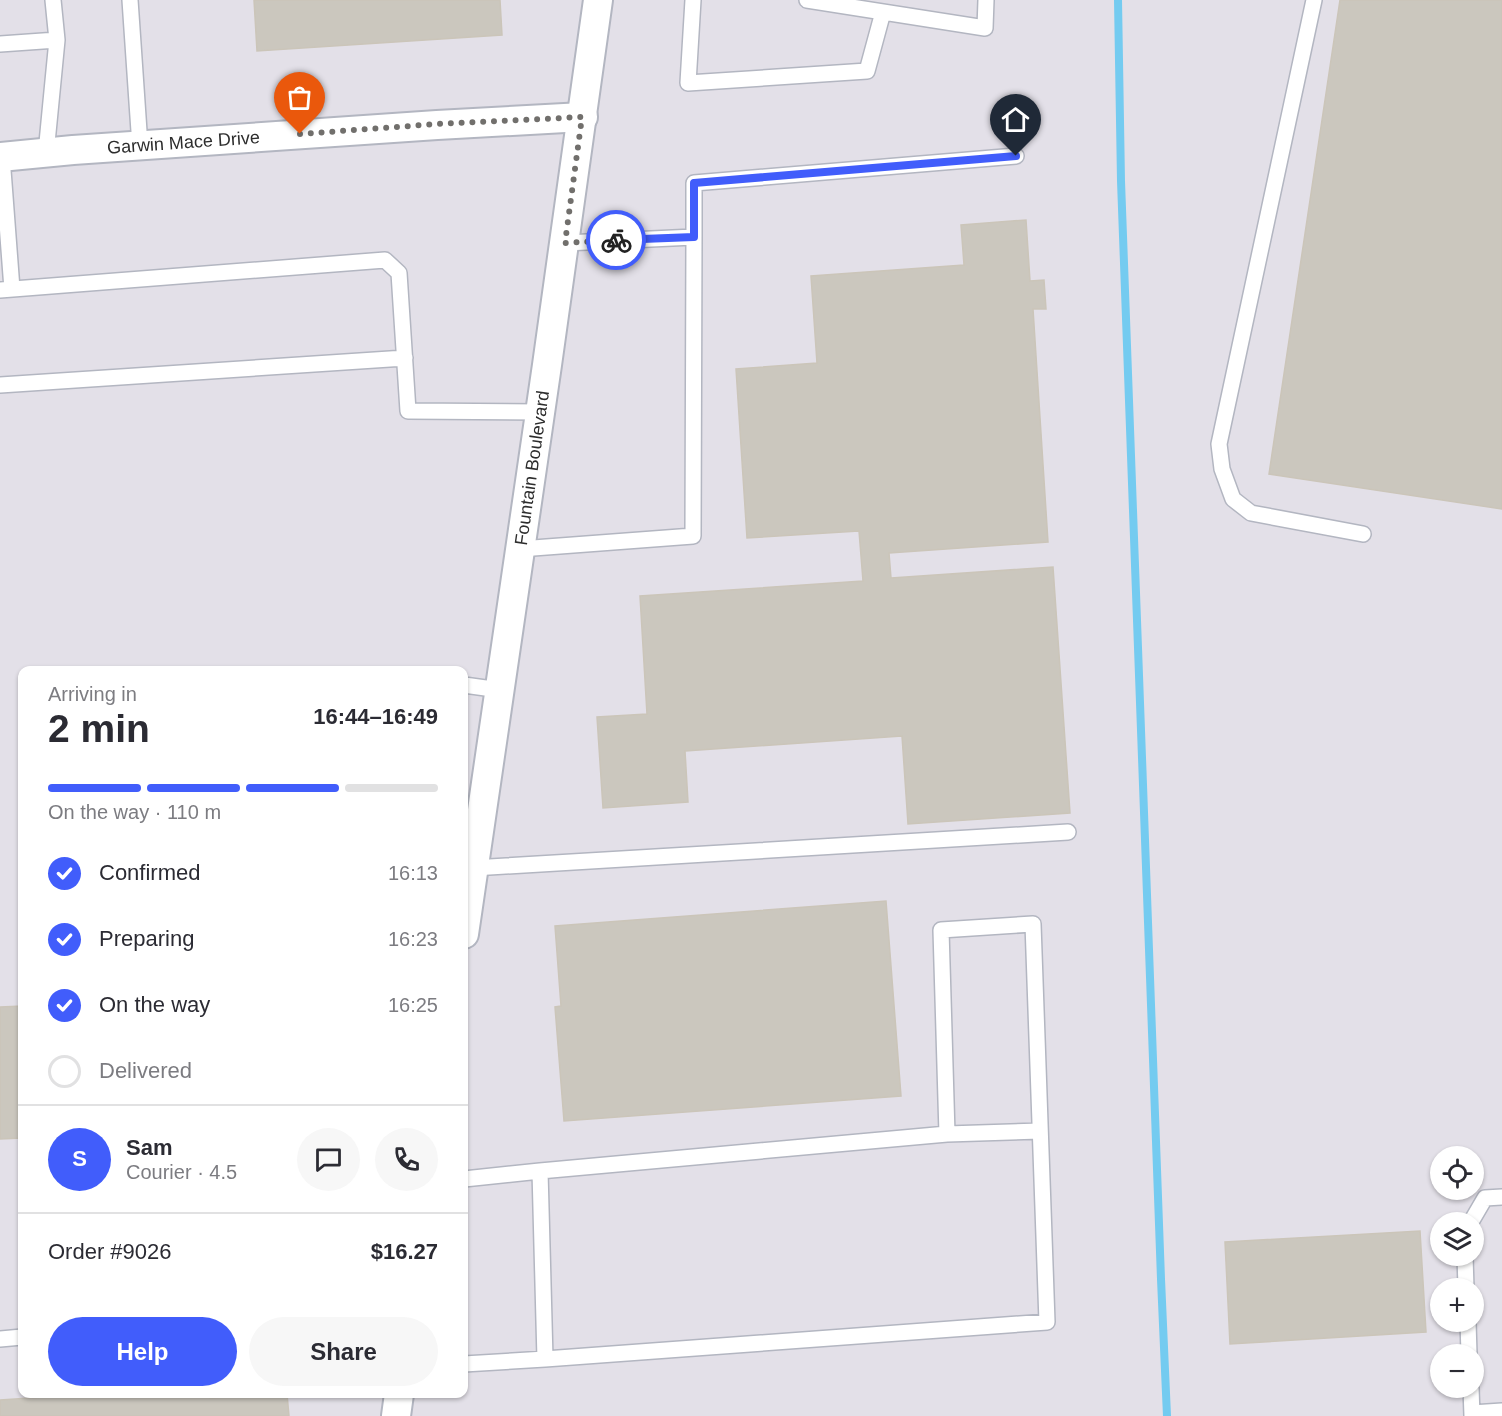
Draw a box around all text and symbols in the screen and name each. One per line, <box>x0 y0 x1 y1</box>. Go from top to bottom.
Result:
pin <box>274 72 325 134</box>
icon: bag <box>283 81 316 114</box>
pin <box>990 94 1041 156</box>
icon: home <box>999 103 1032 136</box>
street label: Garwin Mace Drive <box>106 127 260 158</box>
courier <box>586 210 646 270</box>
icon: bike <box>600 224 633 257</box>
street label: Fountain Boulevard <box>511 389 553 547</box>
text: Arriving in <box>48 683 137 705</box>
text: 16:44–16:49 <box>313 704 438 729</box>
text: 2 min <box>48 707 150 750</box>
text: On the way · 110 m <box>48 801 221 823</box>
icon: check <box>48 857 81 890</box>
text: Confirmed <box>99 860 200 885</box>
text: 16:13 <box>388 862 438 884</box>
icon: check <box>48 923 81 956</box>
text: Preparing <box>99 926 194 951</box>
text: 16:23 <box>388 928 438 950</box>
icon: check <box>48 989 81 1022</box>
text: On the way <box>99 992 210 1017</box>
text: 16:25 <box>388 994 438 1016</box>
text: Delivered <box>99 1058 192 1083</box>
button: chat <box>297 1128 360 1191</box>
button: phone <box>375 1128 438 1191</box>
text: Sam <box>126 1135 172 1160</box>
text: S <box>72 1146 87 1171</box>
map controls <box>1430 1146 1484 1398</box>
button: locate <box>1430 1146 1484 1200</box>
text: Courier · 4.5 <box>126 1161 237 1183</box>
button: layers <box>1430 1212 1484 1266</box>
text: Order #9026 <box>48 1239 172 1264</box>
text: $16.27 <box>371 1239 438 1264</box>
button: + <box>1430 1278 1484 1332</box>
button: Help <box>48 1317 237 1386</box>
button: Share <box>249 1317 438 1386</box>
button: − <box>1430 1344 1484 1398</box>

